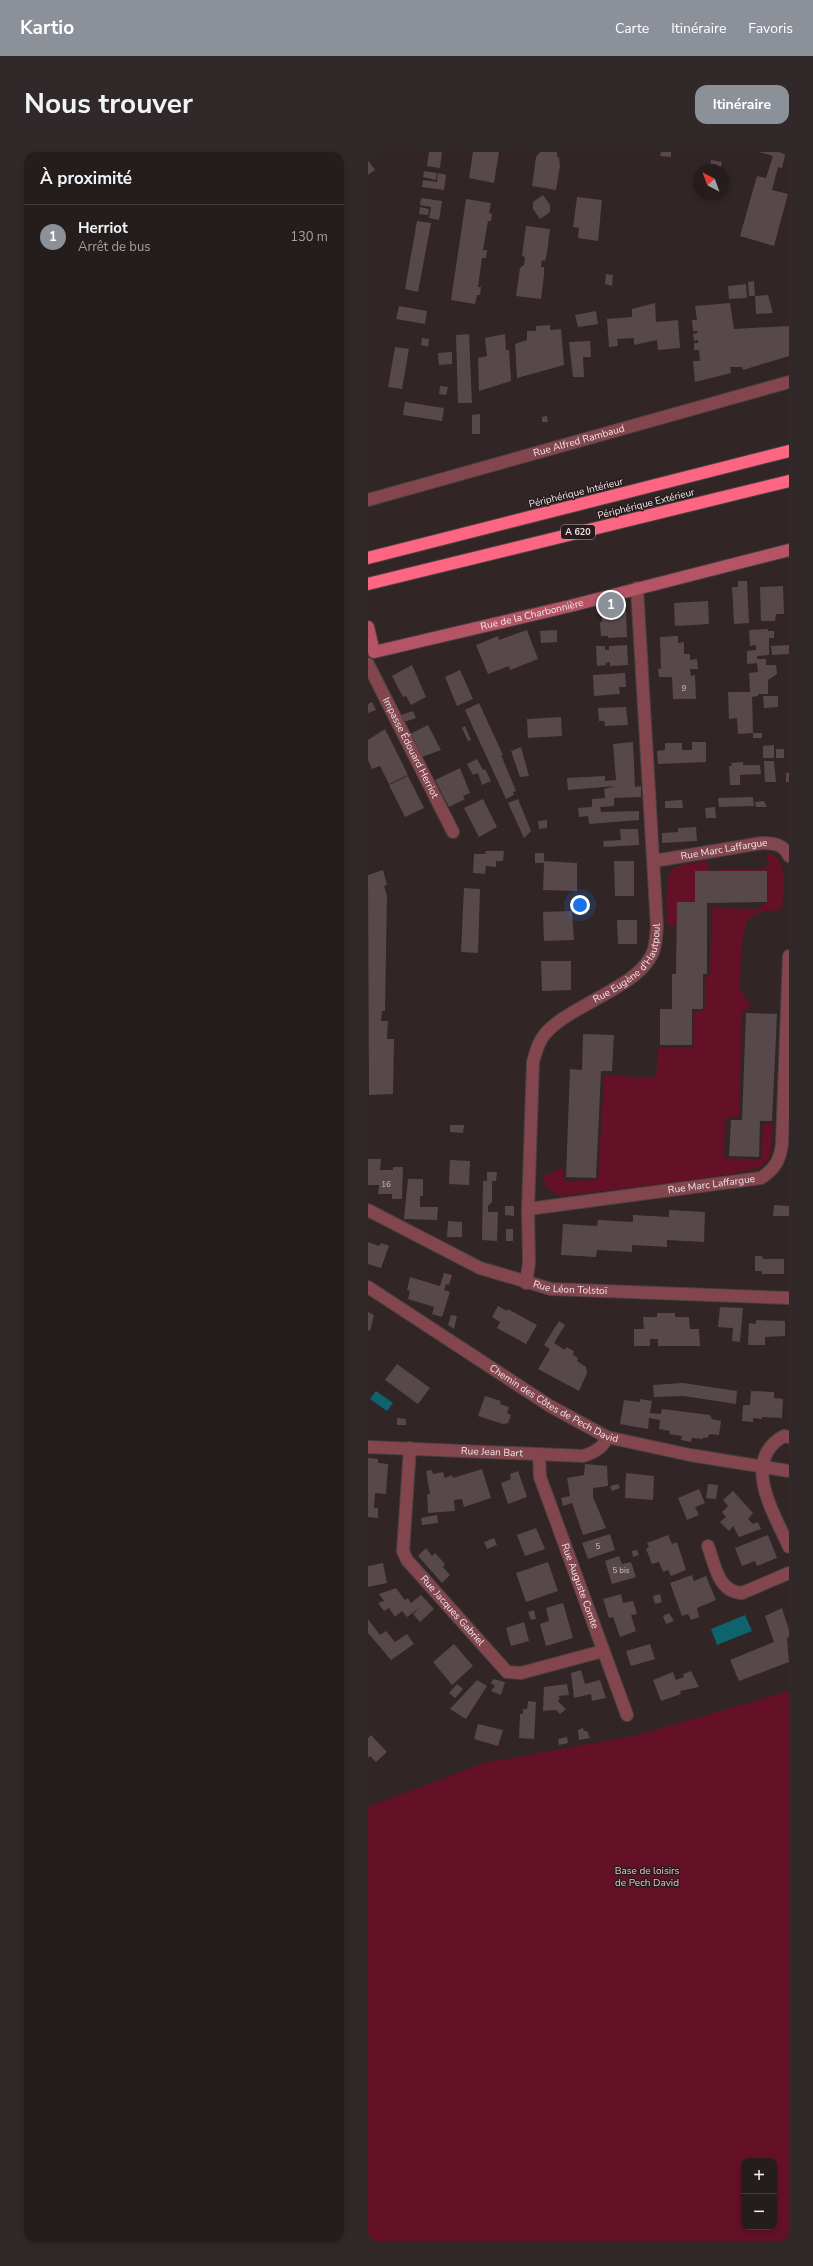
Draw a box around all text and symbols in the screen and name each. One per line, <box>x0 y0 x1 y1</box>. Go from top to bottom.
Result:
text: Kartio <box>20 15 74 41</box>
text: Carte <box>615 19 649 38</box>
text: Itinéraire <box>671 19 726 38</box>
text: Favoris <box>748 19 793 38</box>
text: Nous trouver <box>24 85 193 123</box>
button: Itinéraire <box>695 85 789 124</box>
north arrow <box>693 164 729 200</box>
text: À proximité <box>40 167 132 190</box>
text: Herriot <box>78 218 128 238</box>
text: 1 <box>49 228 57 246</box>
text: 130 m <box>290 228 328 246</box>
text: Arrêt de bus <box>78 238 150 256</box>
street label: Rue Alfred Rambaud <box>532 421 626 460</box>
street label: Périphérique Intérieur <box>527 474 625 512</box>
street label: Périphérique Extérieur <box>596 485 696 523</box>
road number: A 620 <box>561 525 595 539</box>
pin: 1 <box>598 590 624 620</box>
street label: Rue de la Charbonnière <box>479 596 585 634</box>
house number: 9 <box>682 683 687 694</box>
street label: Impasse Édouard Herriot <box>379 695 442 801</box>
street label: Rue Marc Laffargue <box>680 836 768 863</box>
your location <box>570 895 590 915</box>
street label: Rue Eugène d'Hautpoul <box>591 923 664 1006</box>
street label: Rue Marc Laffargue <box>667 1172 756 1197</box>
house number: 16 <box>381 1179 391 1190</box>
street label: Rue Léon Tolstoï <box>531 1277 608 1298</box>
street label: Chemin des Côtes de Pech David <box>487 1361 620 1446</box>
street label: Rue Jean Bart <box>461 1444 524 1460</box>
street label: Rue Auguste Comte <box>558 1541 602 1631</box>
house number: 5 <box>596 1541 601 1552</box>
house number: 5 bis <box>612 1565 630 1576</box>
street label: Rue Jacques Gabriel <box>417 1572 487 1649</box>
park label: Base de loisirs de Pech David <box>615 1864 680 1890</box>
map controls <box>741 2158 777 2230</box>
button: + <box>741 2158 777 2194</box>
button: − <box>741 2194 777 2230</box>

